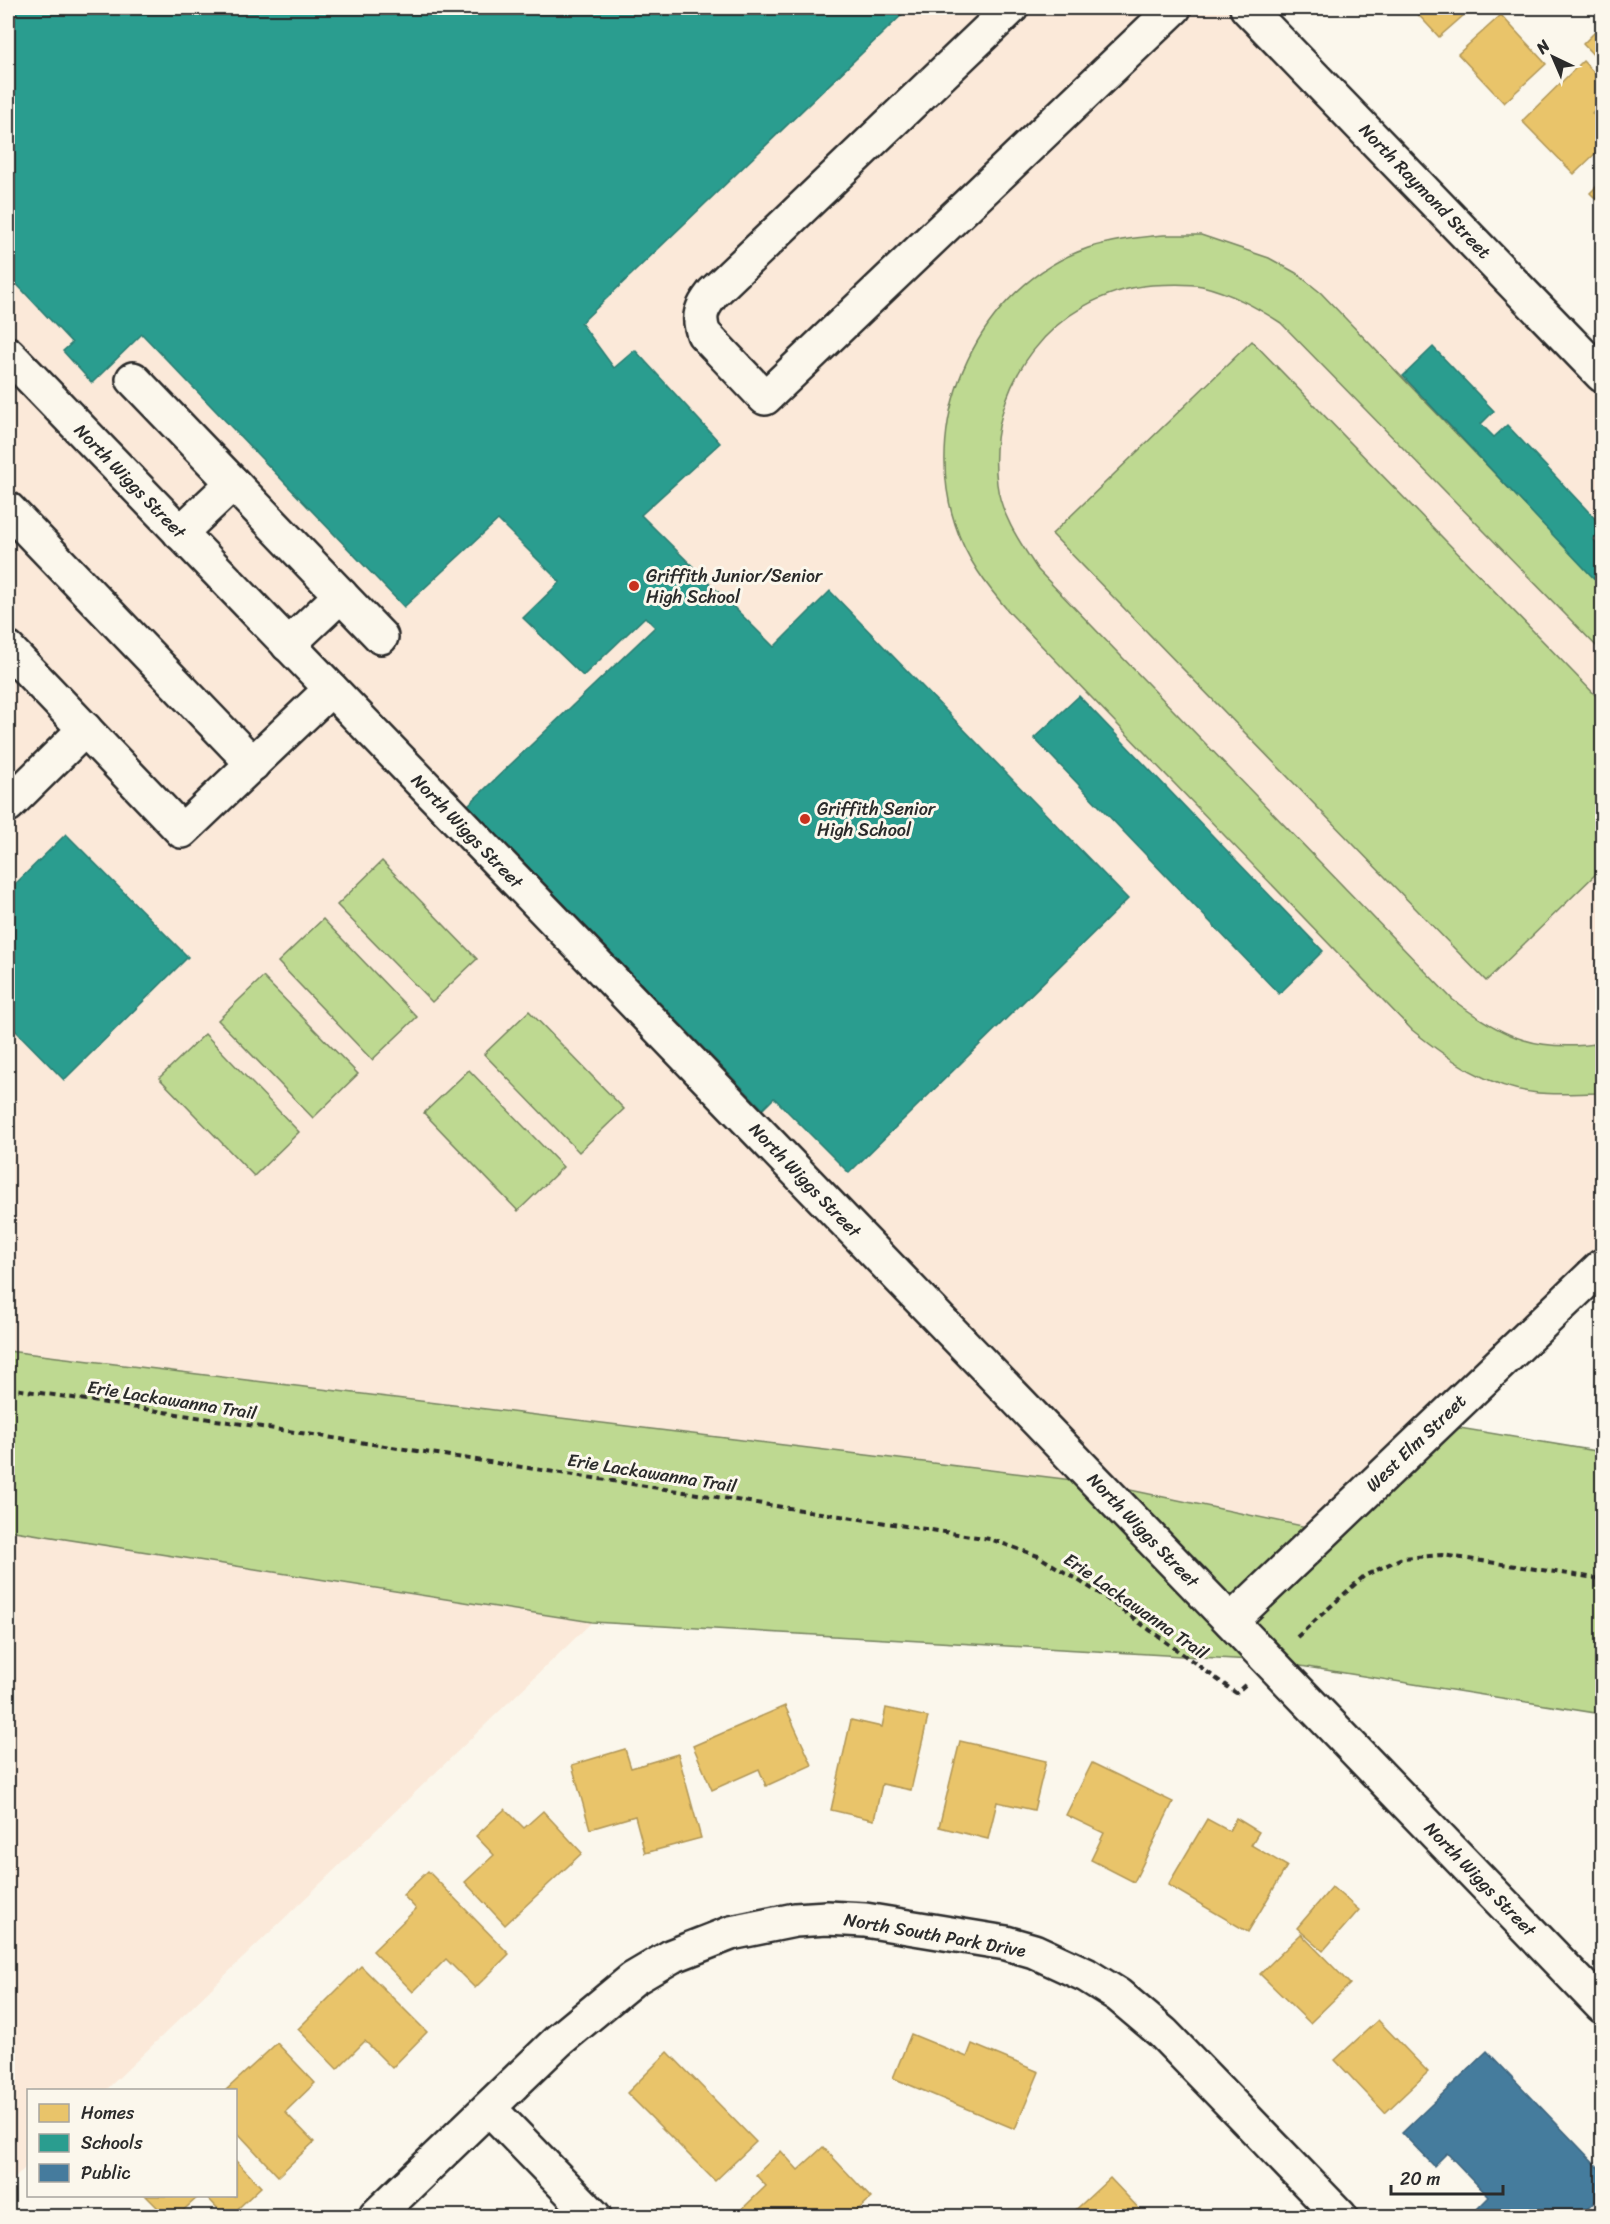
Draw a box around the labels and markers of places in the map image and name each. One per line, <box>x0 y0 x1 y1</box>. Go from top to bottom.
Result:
place label: Griffith Junior/Senior High School <box>646 560 824 613</box>
marker: Griffith Junior/Senior High School <box>627 579 641 593</box>
place label: Griffith Senior High School <box>817 793 937 846</box>
marker: Griffith Senior High School <box>798 812 812 826</box>

